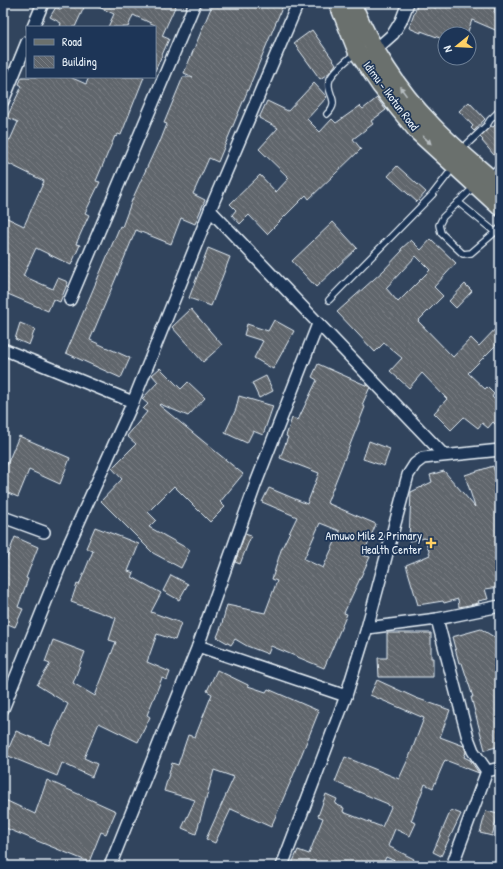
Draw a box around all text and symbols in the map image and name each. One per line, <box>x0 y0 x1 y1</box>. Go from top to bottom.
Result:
legend <box>26 26 156 78</box>
north arrow <box>437 26 477 66</box>
text: Road <box>62 33 82 50</box>
text: N <box>440 44 455 54</box>
text: Building <box>62 53 97 70</box>
street label: Idimu - Ikotun Road <box>360 57 423 134</box>
one-way arrow <box>399 86 407 96</box>
one-way arrow <box>422 135 432 145</box>
place label: Amuwo Mile 2 Primary Health Center <box>325 527 422 558</box>
marker: Amuwo Mile 2 Primary Health Center <box>425 537 437 549</box>

